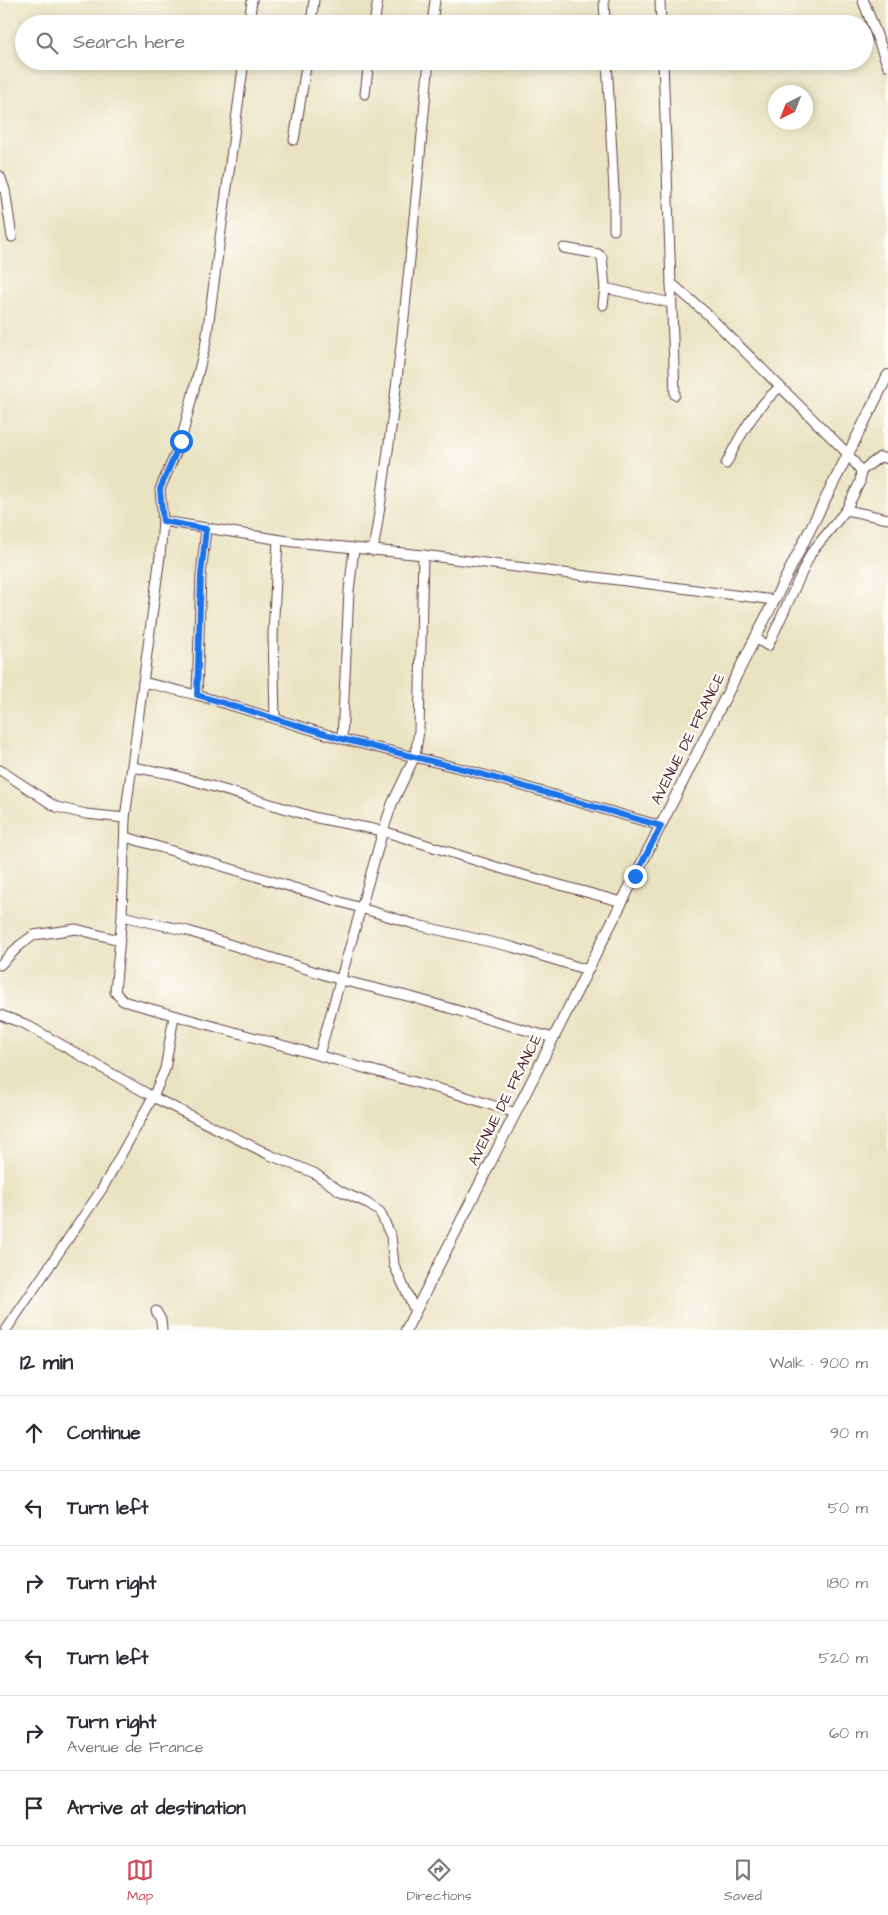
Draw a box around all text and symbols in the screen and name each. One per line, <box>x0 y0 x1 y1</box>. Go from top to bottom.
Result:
search box <box>15 15 873 70</box>
icon: search <box>33 29 61 57</box>
text: Search here <box>73 29 185 56</box>
north arrow <box>768 85 813 130</box>
route start <box>170 430 193 453</box>
street label: AVENUE DE FRANCE <box>646 670 730 808</box>
route end <box>624 865 647 888</box>
street label: AVENUE DE FRANCE <box>463 1031 547 1169</box>
text: 12 min <box>20 1348 73 1377</box>
text: Walk · 900 m <box>769 1352 868 1374</box>
icon: ahead <box>20 1419 48 1447</box>
text: Continue <box>67 1420 141 1447</box>
text: 90 m <box>830 1422 868 1444</box>
icon: left <box>20 1494 48 1522</box>
text: Turn left <box>67 1495 148 1522</box>
text: 50 m <box>828 1497 868 1519</box>
icon: right <box>20 1569 48 1597</box>
text: Turn right <box>67 1570 156 1597</box>
text: 180 m <box>827 1572 868 1594</box>
icon: left <box>20 1644 48 1672</box>
text: Turn left <box>67 1645 148 1672</box>
text: 520 m <box>819 1647 868 1669</box>
text: Turn right <box>67 1709 156 1736</box>
icon: right <box>20 1719 48 1747</box>
text: 60 m <box>829 1722 868 1744</box>
text: Avenue de France <box>67 1736 203 1758</box>
icon: arrive <box>20 1794 48 1822</box>
text: Arrive at destination <box>67 1795 246 1822</box>
tab: Map <box>126 1856 154 1906</box>
tab: Directions <box>406 1856 471 1906</box>
tab: Saved <box>724 1856 762 1906</box>

